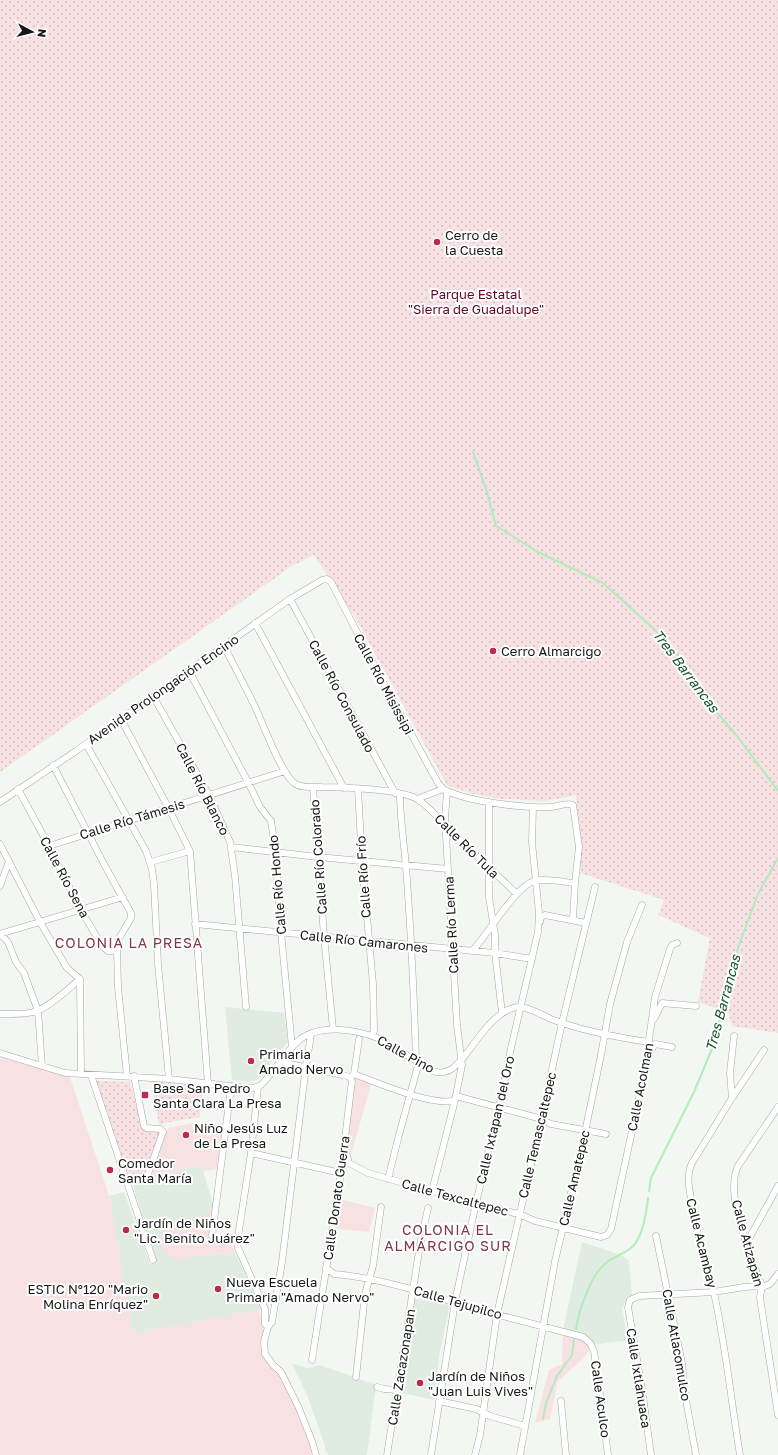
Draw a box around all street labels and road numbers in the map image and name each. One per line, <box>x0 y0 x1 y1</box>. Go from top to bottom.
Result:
street label: Avenida Prolongación Encino <box>84 630 242 747</box>
street label: Calle Río Misissipi <box>351 631 417 737</box>
street label: Calle Río Consulado <box>306 637 379 755</box>
street label: Calle Río Blanco <box>173 740 233 838</box>
street label: Calle Río Támesis <box>77 795 187 843</box>
street label: Calle Río Colorado <box>306 799 330 915</box>
street label: Calle Río Tula <box>431 810 503 882</box>
street label: Calle Río Sena <box>37 834 93 920</box>
street label: Calle Río Hondo <box>265 834 289 936</box>
street label: Calle Río Frío <box>352 835 374 919</box>
street label: Calle Río Lerma <box>440 876 462 974</box>
street label: Calle Río Camarones <box>299 926 429 956</box>
street label: Calle Pino <box>375 1032 438 1076</box>
street label: Calle Acolman <box>624 1041 656 1133</box>
street label: Calle Ixtapan del Oro <box>472 1054 518 1186</box>
street label: Calle Temascaltepec <box>515 1070 559 1200</box>
street label: Calle Amatepec <box>555 1128 593 1228</box>
street label: Calle Donato Guerra <box>319 1135 353 1261</box>
street label: Calle Texcaltepec <box>400 1175 510 1219</box>
street label: Calle Acambay <box>683 1196 721 1290</box>
street label: Calle Atizapán <box>729 1198 767 1288</box>
street label: Calle Tejupilco <box>412 1282 504 1322</box>
street label: Calle Atlacomulco <box>659 1288 695 1402</box>
street label: Calle Zacazonapan <box>384 1308 418 1426</box>
street label: Calle Ixtlahuaca <box>623 1327 655 1429</box>
street label: Calle Aculco <box>588 1359 614 1439</box>

